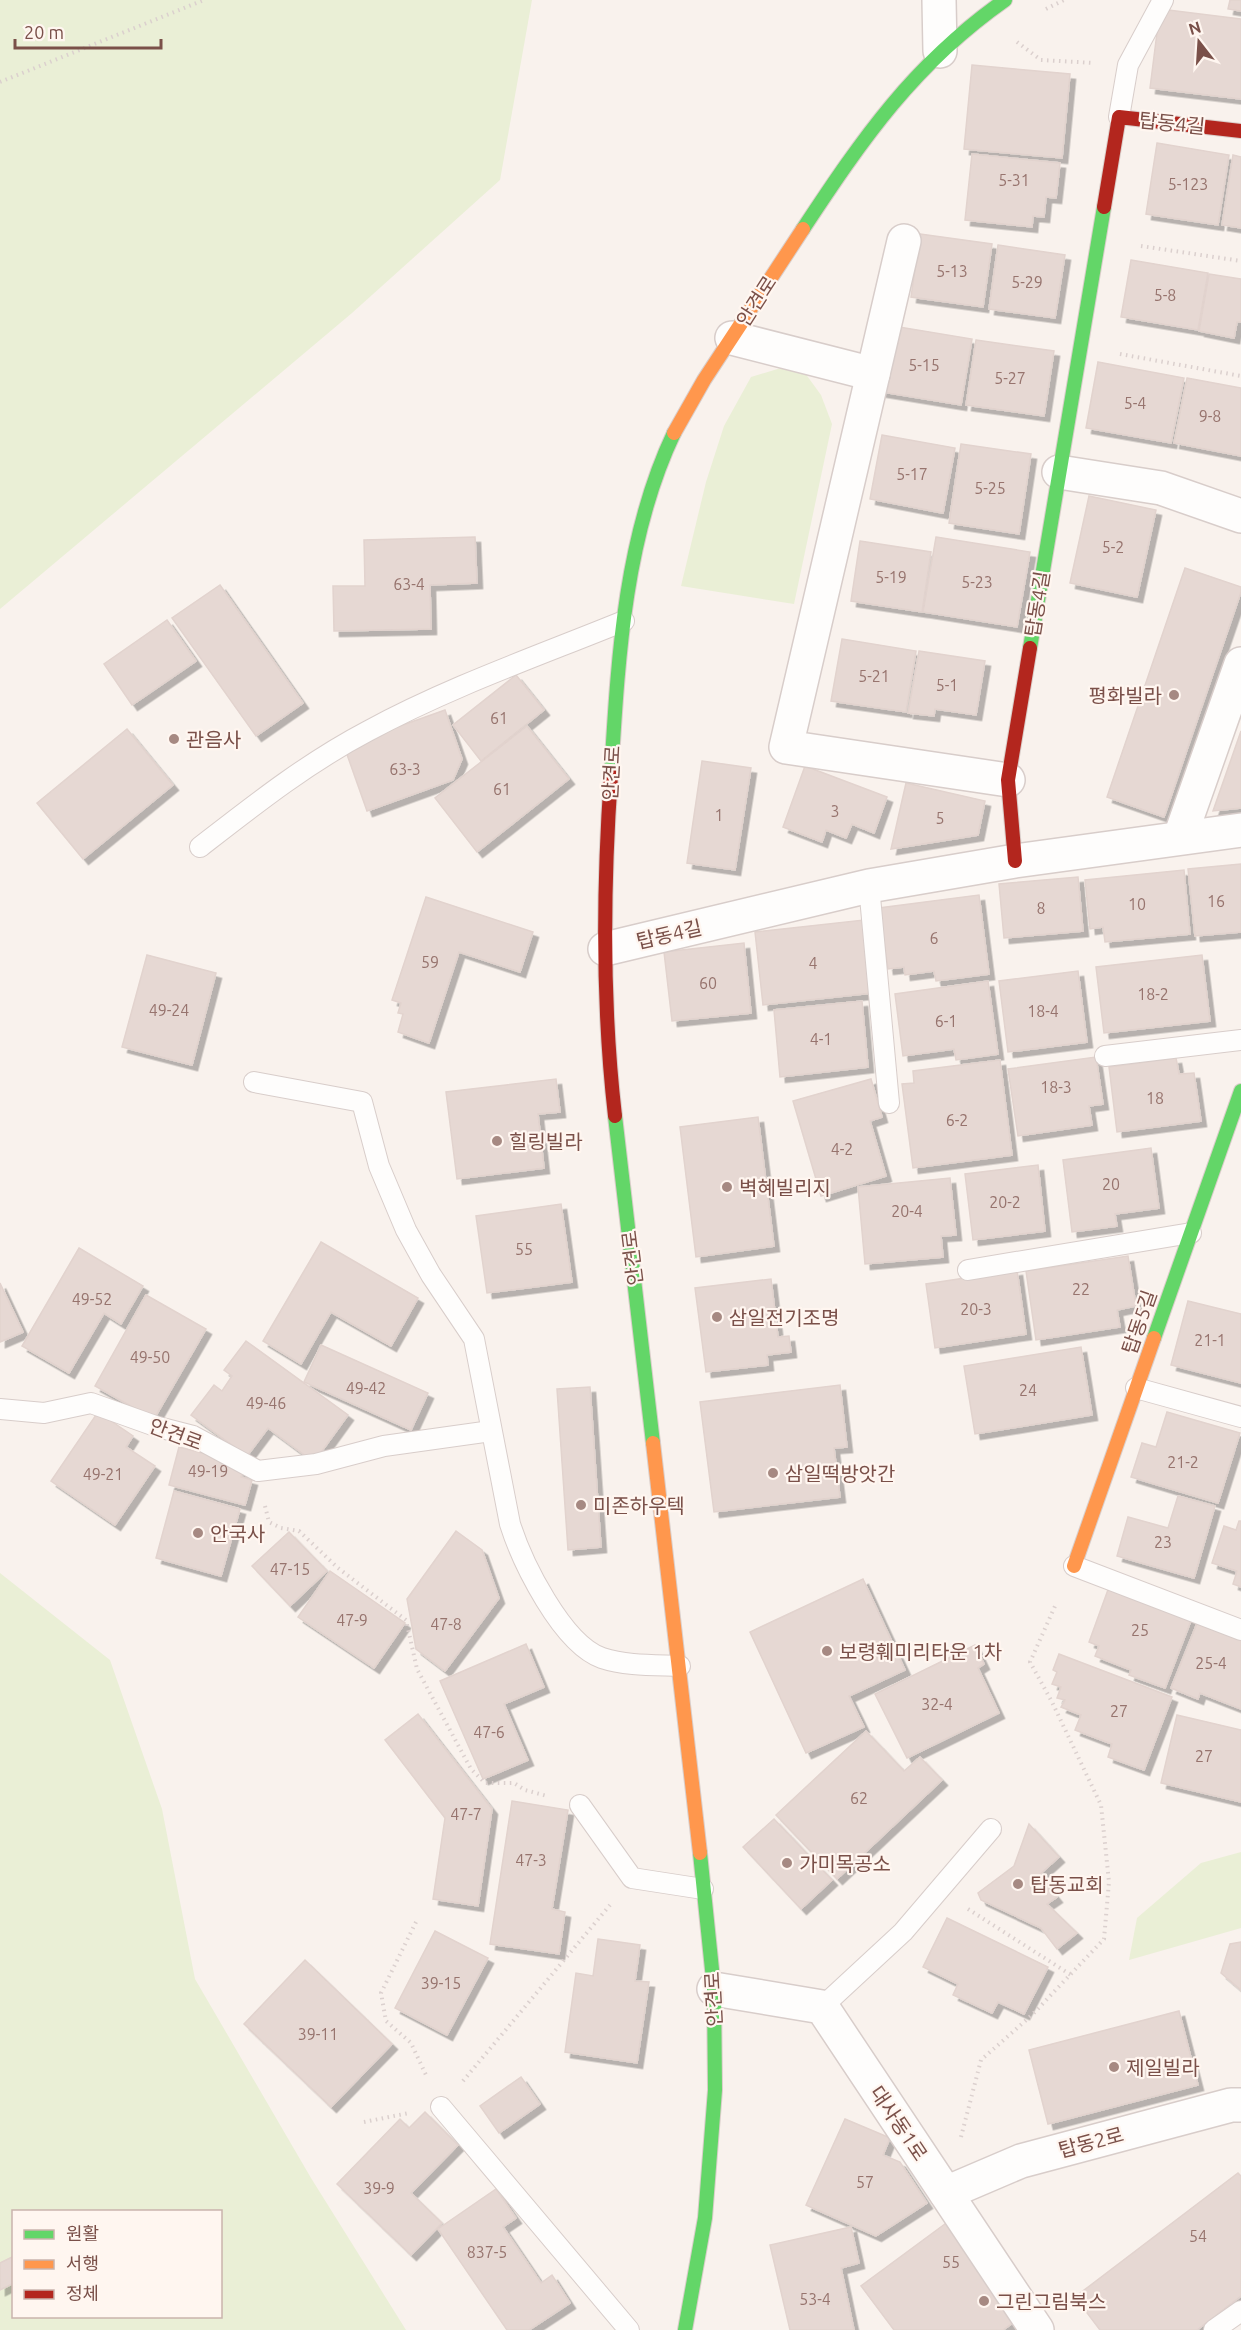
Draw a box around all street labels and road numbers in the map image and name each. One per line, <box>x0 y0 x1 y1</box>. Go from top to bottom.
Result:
street label: 탑동4길 <box>1138 108 1206 138</box>
street label: 안견로 <box>731 272 781 330</box>
street label: 탑동4길 <box>1020 569 1054 639</box>
street label: 안견로 <box>598 745 624 801</box>
street label: 탑동4길 <box>634 915 704 953</box>
street label: 안견로 <box>617 1229 647 1287</box>
street label: 탑동5길 <box>1117 1287 1161 1357</box>
street label: 안견로 <box>146 1414 206 1454</box>
street label: 안견로 <box>700 1971 726 2027</box>
street label: 대사동1로 <box>866 2081 932 2165</box>
street label: 탑동2로 <box>1056 2122 1126 2162</box>

